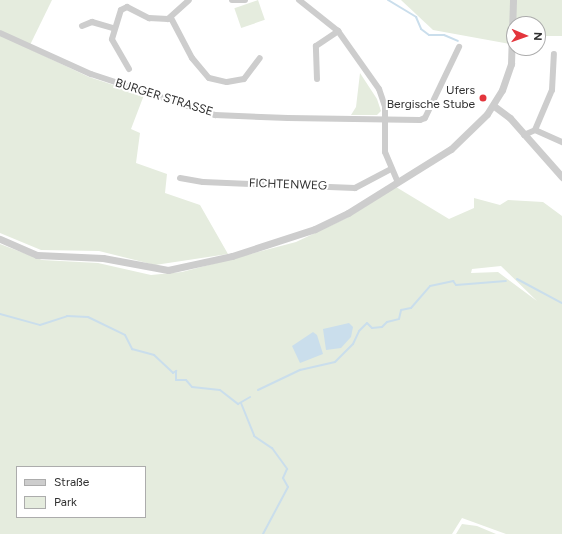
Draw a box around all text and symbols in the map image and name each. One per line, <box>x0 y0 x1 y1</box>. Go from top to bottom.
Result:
north arrow <box>506 16 546 56</box>
text: N <box>531 32 544 41</box>
street label: BURGER STRASSE <box>113 76 215 120</box>
place label: Ufers Bergische Stube <box>387 84 475 112</box>
marker: Ufers Bergische Stube <box>478 93 488 103</box>
street label: FICHTENWEG <box>249 176 327 194</box>
legend <box>16 466 146 518</box>
text: Straße <box>54 475 89 489</box>
text: Park <box>54 495 77 509</box>

